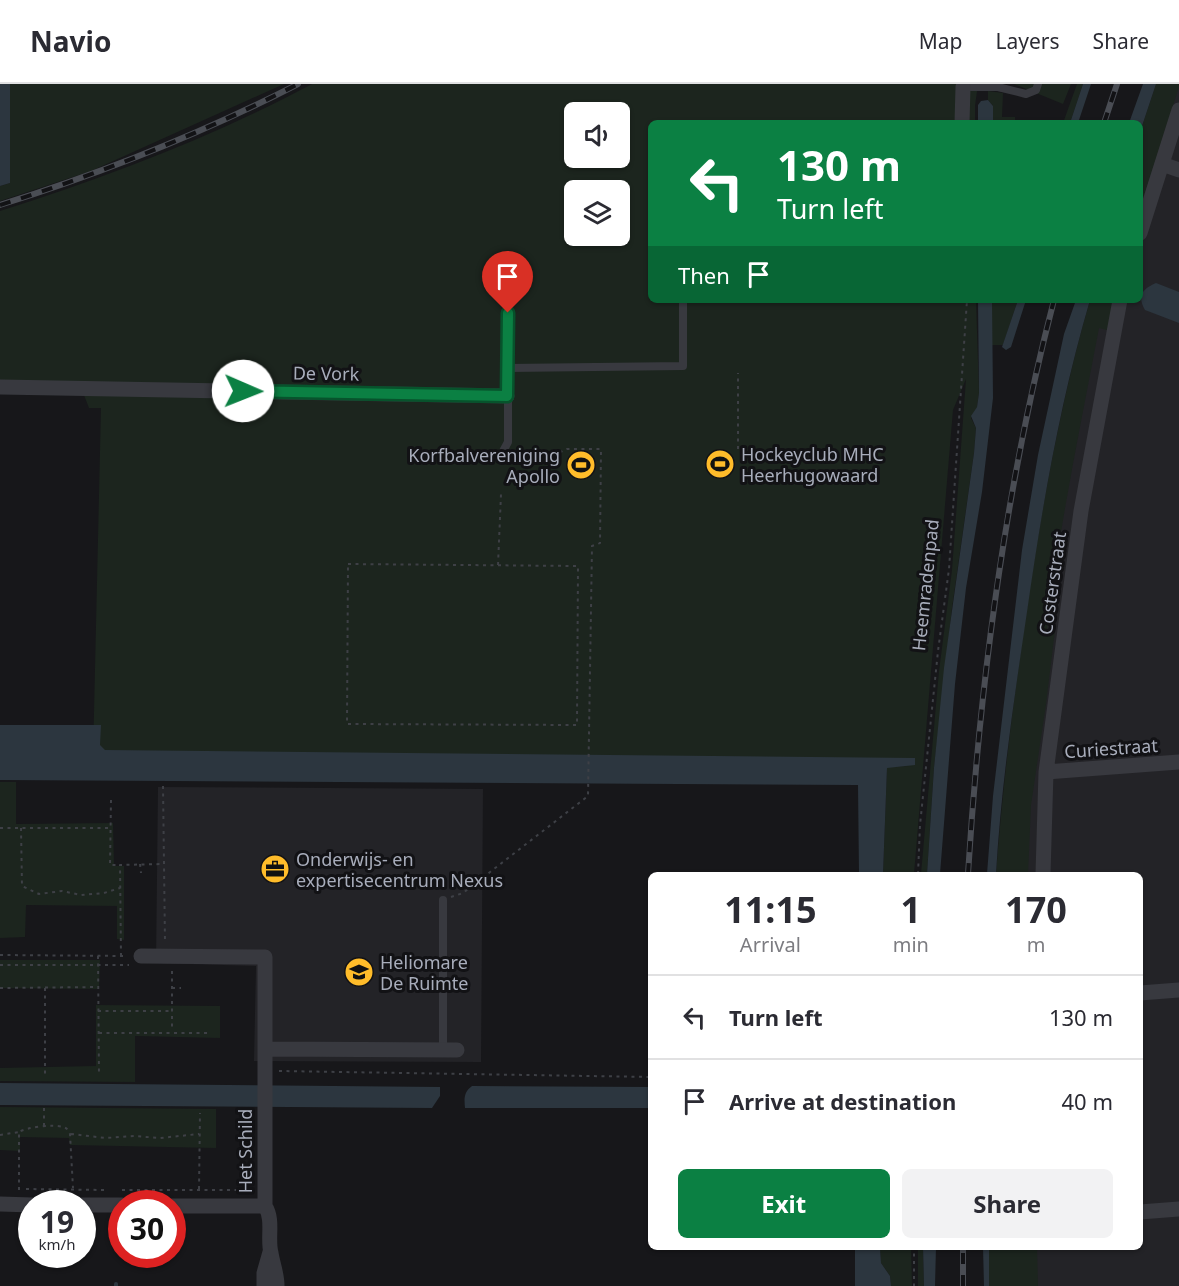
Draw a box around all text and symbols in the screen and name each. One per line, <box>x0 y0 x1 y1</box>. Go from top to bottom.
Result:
text: Navio <box>30 22 111 60</box>
text: Map <box>919 27 963 55</box>
text: Layers <box>996 27 1060 55</box>
text: Share <box>1093 27 1149 55</box>
map controls <box>564 102 630 246</box>
button: sound <box>564 102 630 168</box>
text: 130 m <box>777 136 901 193</box>
icon: left <box>678 144 756 222</box>
button: layers <box>564 180 630 246</box>
text: Turn left <box>777 190 883 227</box>
pin <box>482 251 533 313</box>
icon: arrive <box>742 258 775 291</box>
icon: arrive <box>491 260 524 293</box>
text: Then <box>678 260 730 290</box>
position arrow <box>211 359 275 423</box>
street label: De Vork <box>293 360 360 386</box>
place label: Hockeyclub MHC Heerhugowaard <box>741 442 884 487</box>
place label: Korfbalvereniging Apollo <box>408 443 560 488</box>
sports icon: Hockeyclub MHC Heerhugowaard <box>704 448 736 480</box>
sports icon: Korfbalvereniging Apollo <box>565 449 597 481</box>
street label: Heemradenpad <box>906 518 944 652</box>
street label: Costerstraat <box>1033 529 1071 636</box>
street label: Curiestraat <box>1063 733 1159 763</box>
place label: Onderwijs- en expertisecentrum Nexus <box>296 847 503 892</box>
office icon: Onderwijs- en expertisecentrum Nexus <box>259 853 291 885</box>
text: 11:15 <box>724 885 817 934</box>
text: 1 <box>901 885 921 934</box>
text: 170 <box>1005 885 1067 934</box>
text: Arrival <box>740 931 801 958</box>
text: min <box>893 931 929 958</box>
text: m <box>1027 931 1045 958</box>
place label: Heliomare De Ruimte <box>380 950 468 995</box>
school or university icon: Heliomare De Ruimte <box>343 956 375 988</box>
icon: left <box>678 1001 711 1034</box>
text: Turn left <box>729 1002 823 1032</box>
text: 130 m <box>1049 1002 1113 1032</box>
icon: arrive <box>678 1085 711 1118</box>
text: Arrive at destination <box>729 1086 956 1116</box>
text: 40 m <box>1062 1086 1113 1116</box>
street label: Het Schild <box>233 1109 257 1193</box>
button: Exit <box>678 1169 890 1238</box>
button: Share <box>902 1169 1113 1238</box>
speed limit sign: 30 <box>108 1190 186 1268</box>
text: 19 <box>40 1201 74 1242</box>
text: km/h <box>39 1234 75 1254</box>

